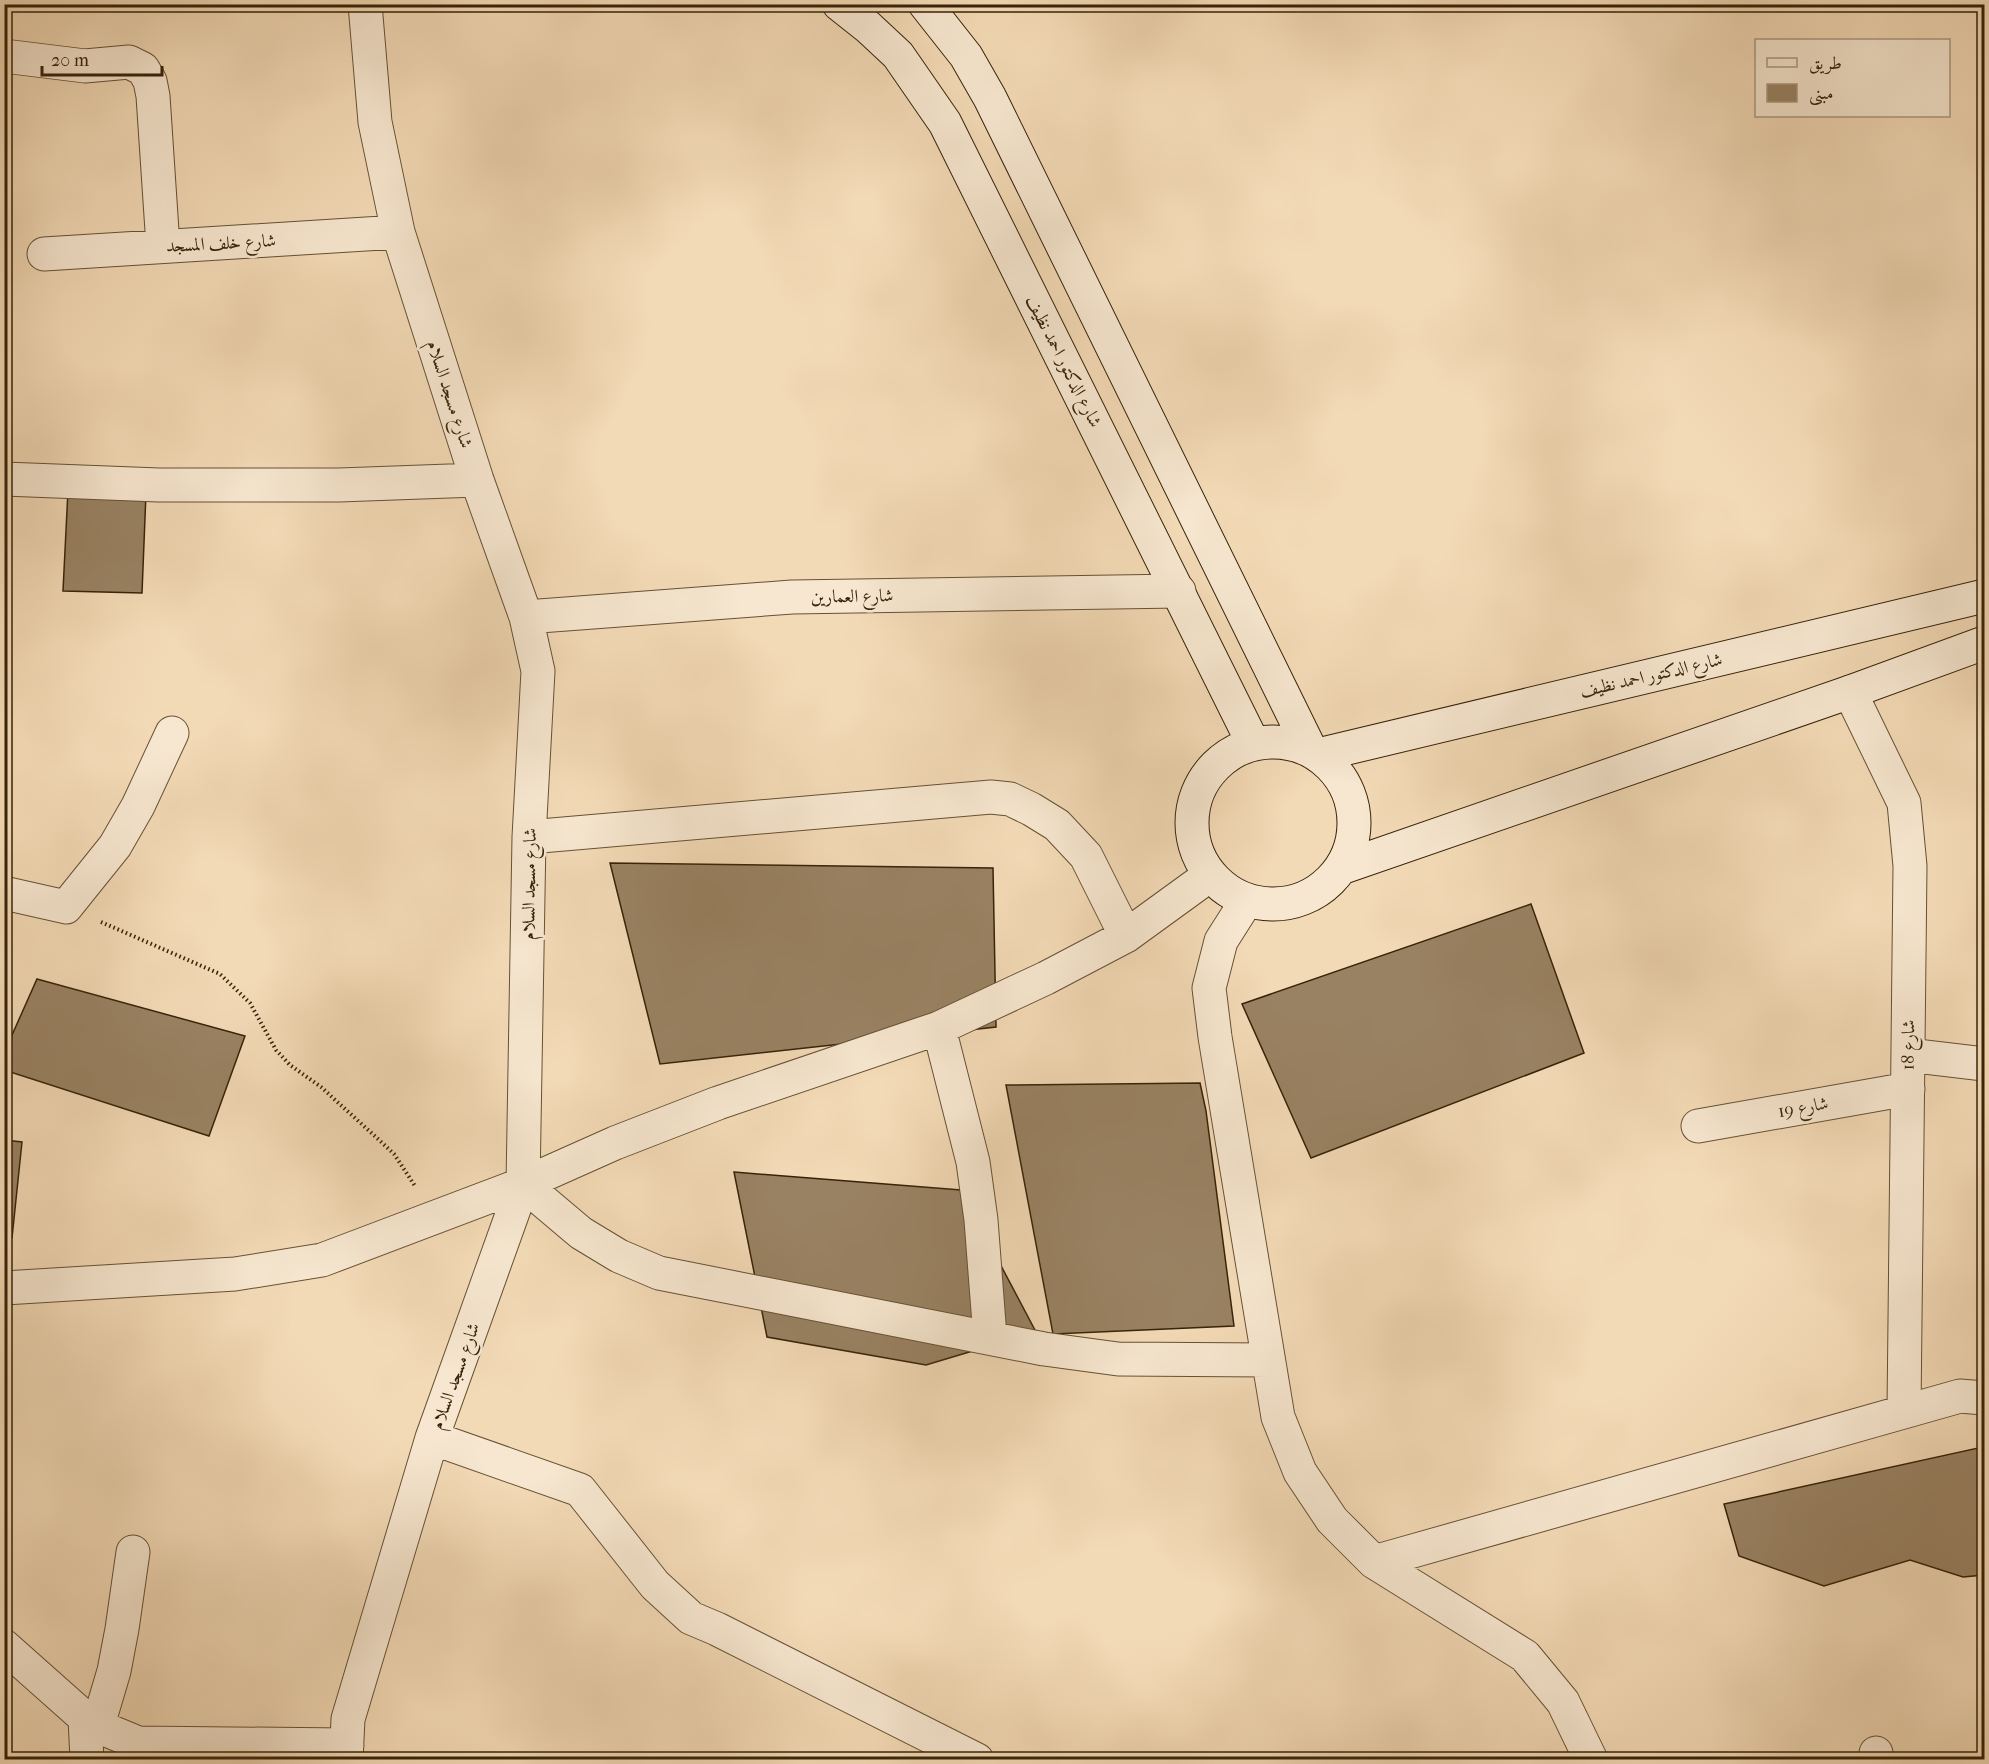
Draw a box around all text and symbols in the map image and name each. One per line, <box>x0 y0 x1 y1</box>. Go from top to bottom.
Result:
scale bar <box>42 39 162 77</box>
legend <box>1755 39 1950 117</box>
text: 20 m <box>51 50 89 71</box>
text: طريق <box>1809 53 1842 75</box>
text: مبنى <box>1809 83 1834 106</box>
street label: شارع خلف المسجد <box>165 230 277 261</box>
street label: شارع الدكتور احمد نظيف <box>1018 292 1106 433</box>
street label: شارع مسجد السلام <box>417 338 477 452</box>
street label: شارع العمارين <box>811 585 894 612</box>
street label: شارع الدكتور احمد نظيف <box>1578 649 1725 706</box>
street label: شارع مسجد السلام <box>518 828 546 940</box>
street label: شارع 18 <box>1898 1020 1923 1071</box>
street label: شارع 19 <box>1776 1093 1831 1126</box>
street label: شارع مسجد السلام <box>426 1320 489 1434</box>

